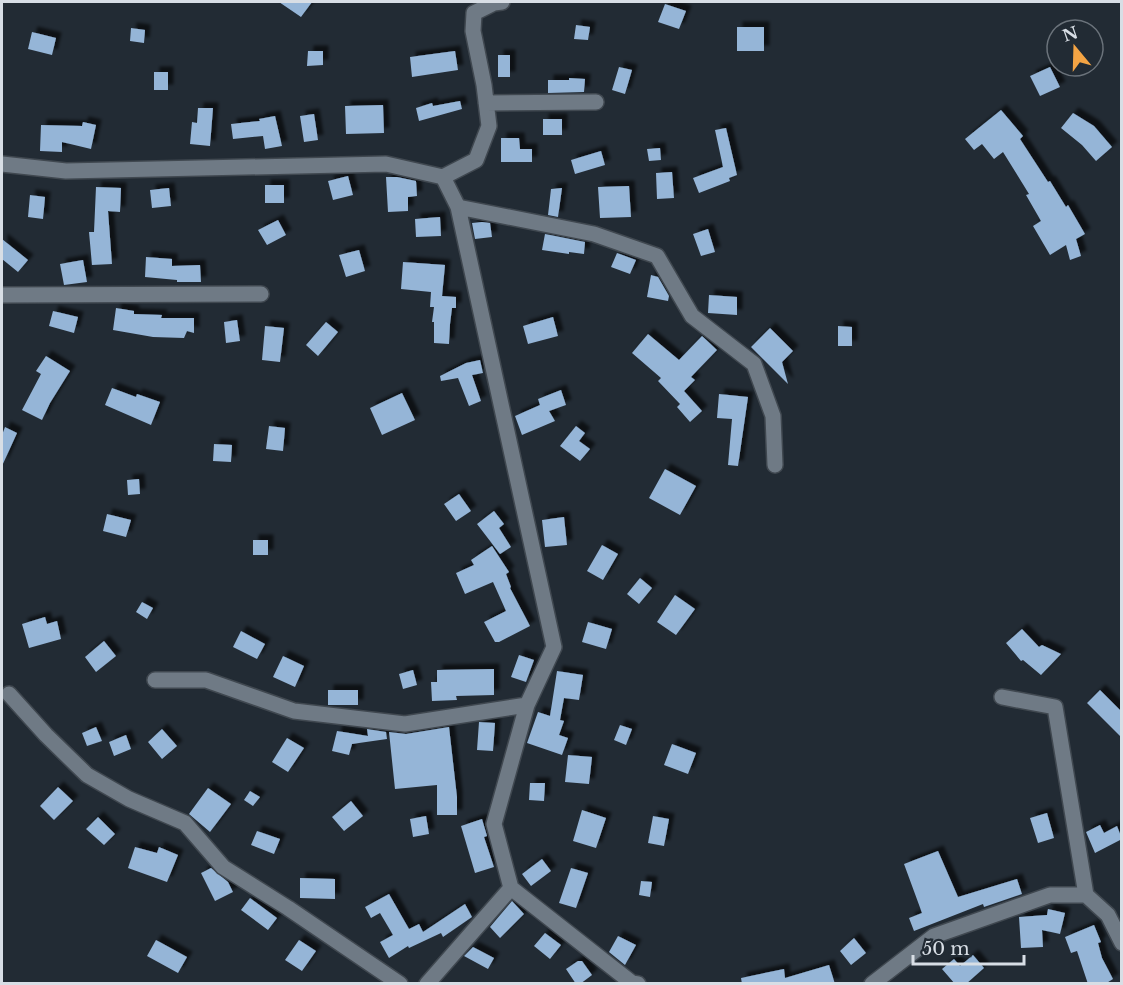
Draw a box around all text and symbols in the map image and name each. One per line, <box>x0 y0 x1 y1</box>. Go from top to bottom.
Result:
north arrow <box>1045 18 1105 78</box>
text: N <box>1060 22 1080 46</box>
scale bar <box>913 928 1024 966</box>
text: 50 m <box>922 938 970 960</box>

